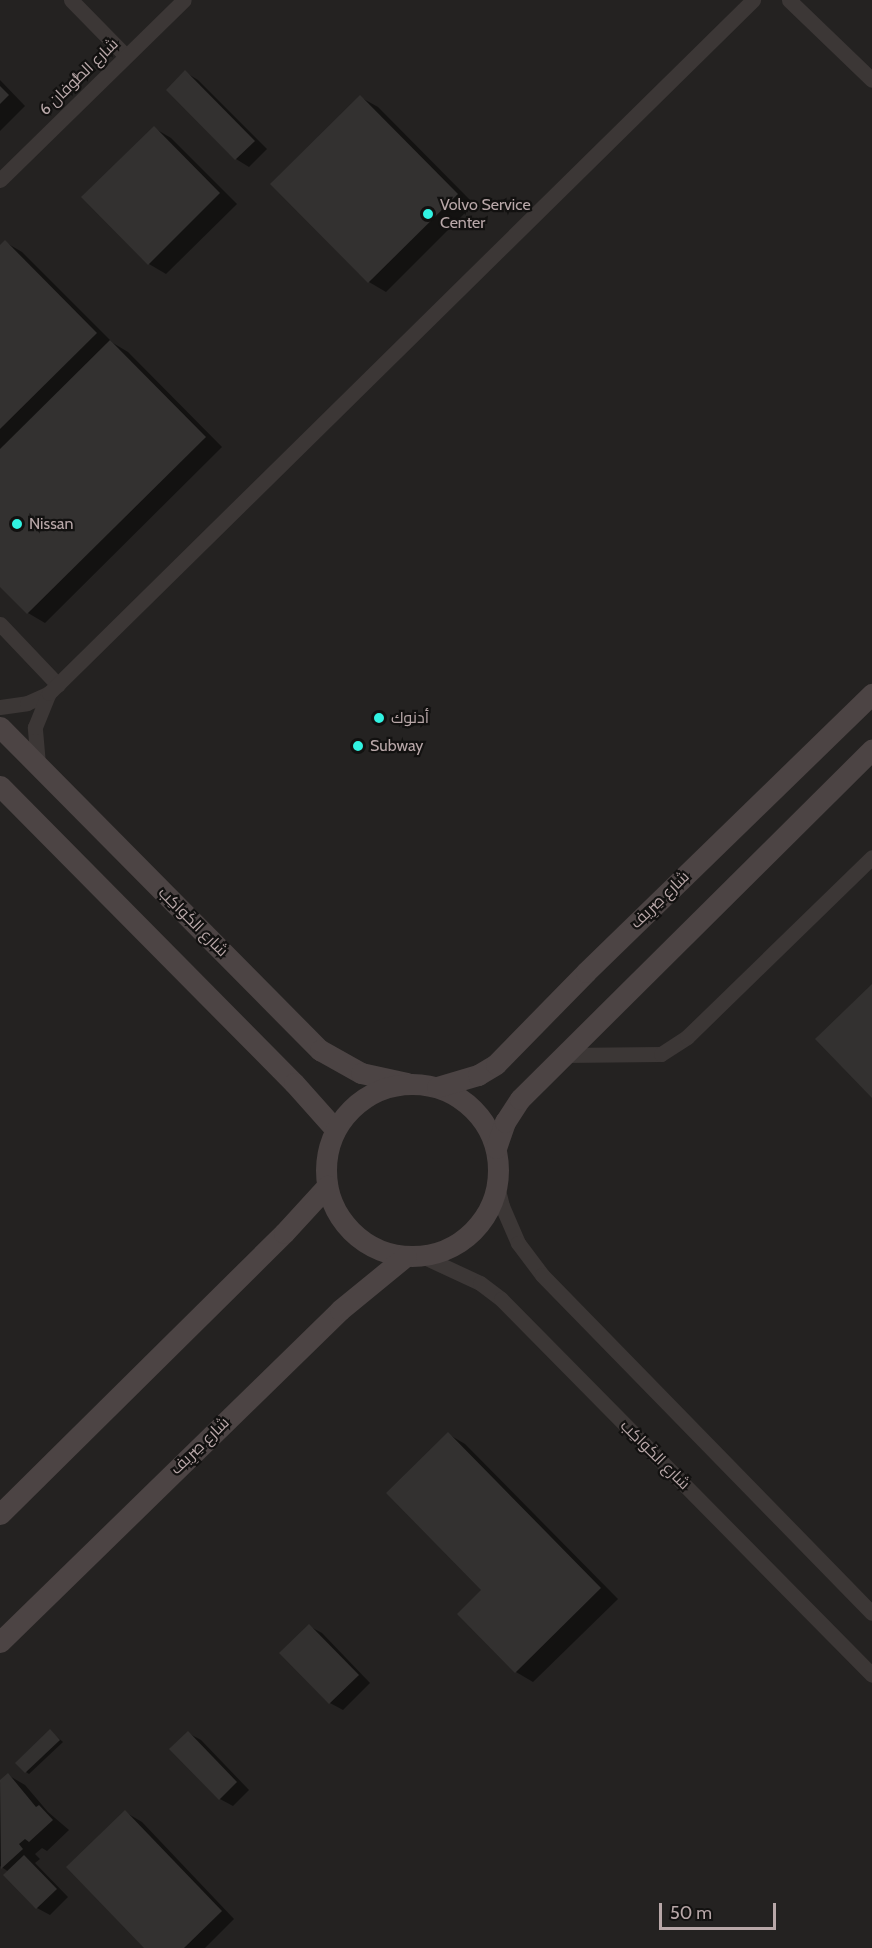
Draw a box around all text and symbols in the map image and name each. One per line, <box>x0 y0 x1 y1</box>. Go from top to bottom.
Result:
street label: شارع الطُّوفان 6 <box>36 35 122 119</box>
place label: Volvo Service Center <box>440 195 531 233</box>
marker: Volvo Service Center <box>421 207 435 221</box>
place label: Nissan <box>29 514 73 534</box>
marker: Nissan <box>10 517 24 531</box>
place label: أدنوك <box>391 708 429 728</box>
marker: أدنوك <box>372 711 386 725</box>
place label: Subway <box>370 736 423 756</box>
marker: Subway <box>351 739 365 753</box>
street label: شارع صِرِيف <box>627 867 693 933</box>
street label: شارع الكَواكِب <box>154 883 232 961</box>
street label: شارع صِرِيف <box>167 1413 233 1479</box>
street label: شارع الكَواكِب <box>616 1416 694 1494</box>
scale bar <box>662 1891 779 1929</box>
text: 50 m <box>670 1902 712 1924</box>

